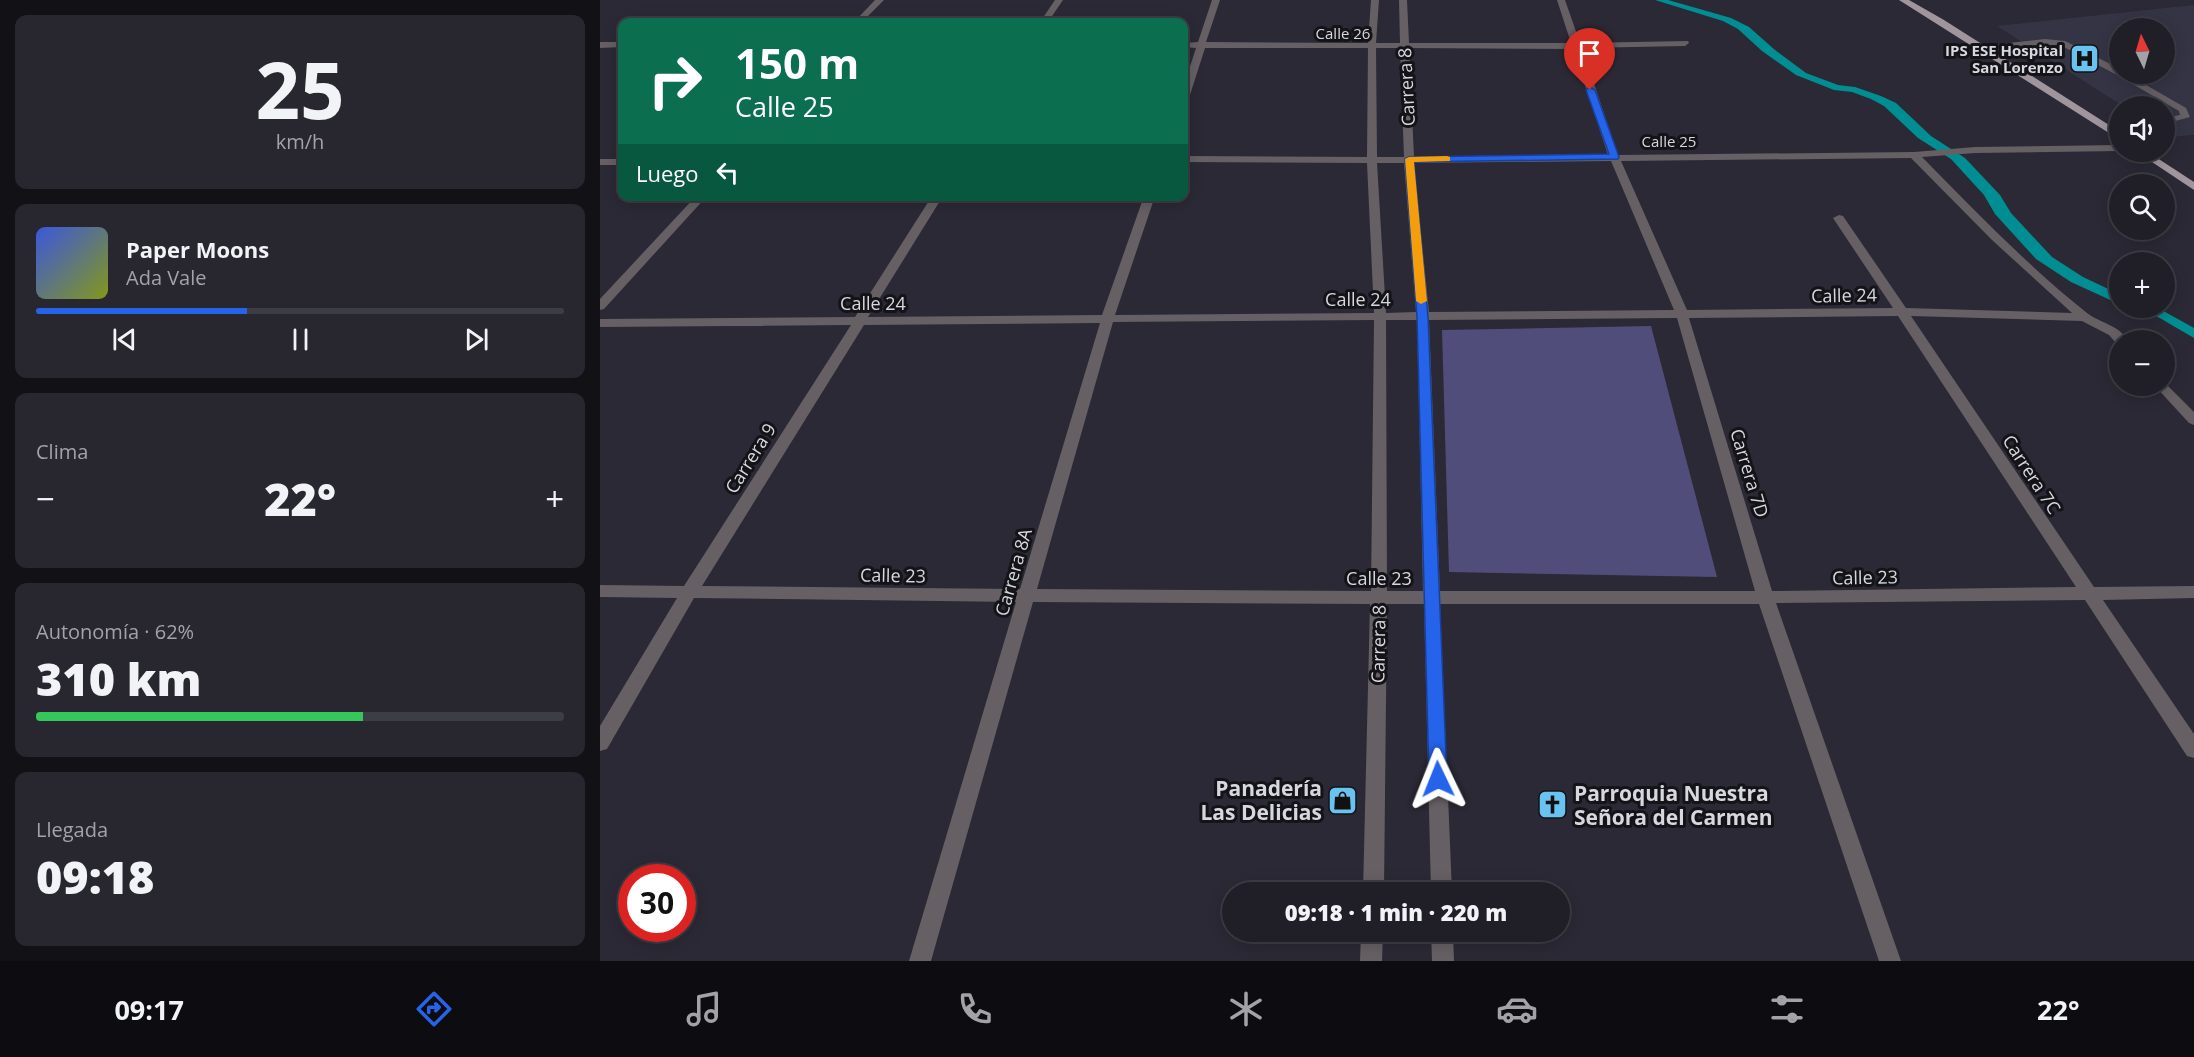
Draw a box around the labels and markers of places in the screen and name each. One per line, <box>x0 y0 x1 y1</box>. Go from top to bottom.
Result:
pin <box>1564 28 1615 90</box>
place label: IPS ESE Hospital San Lorenzo <box>1945 40 2063 77</box>
hospital icon: IPS ESE Hospital San Lorenzo <box>2068 43 2100 75</box>
place label: Panadería Las Delicias <box>1200 774 1322 826</box>
place label: Parroquia Nuestra Señora del Carmen <box>1574 779 1772 831</box>
shop icon: Panadería Las Delicias <box>1327 784 1359 816</box>
church icon: Parroquia Nuestra Señora del Carmen <box>1537 789 1569 821</box>

